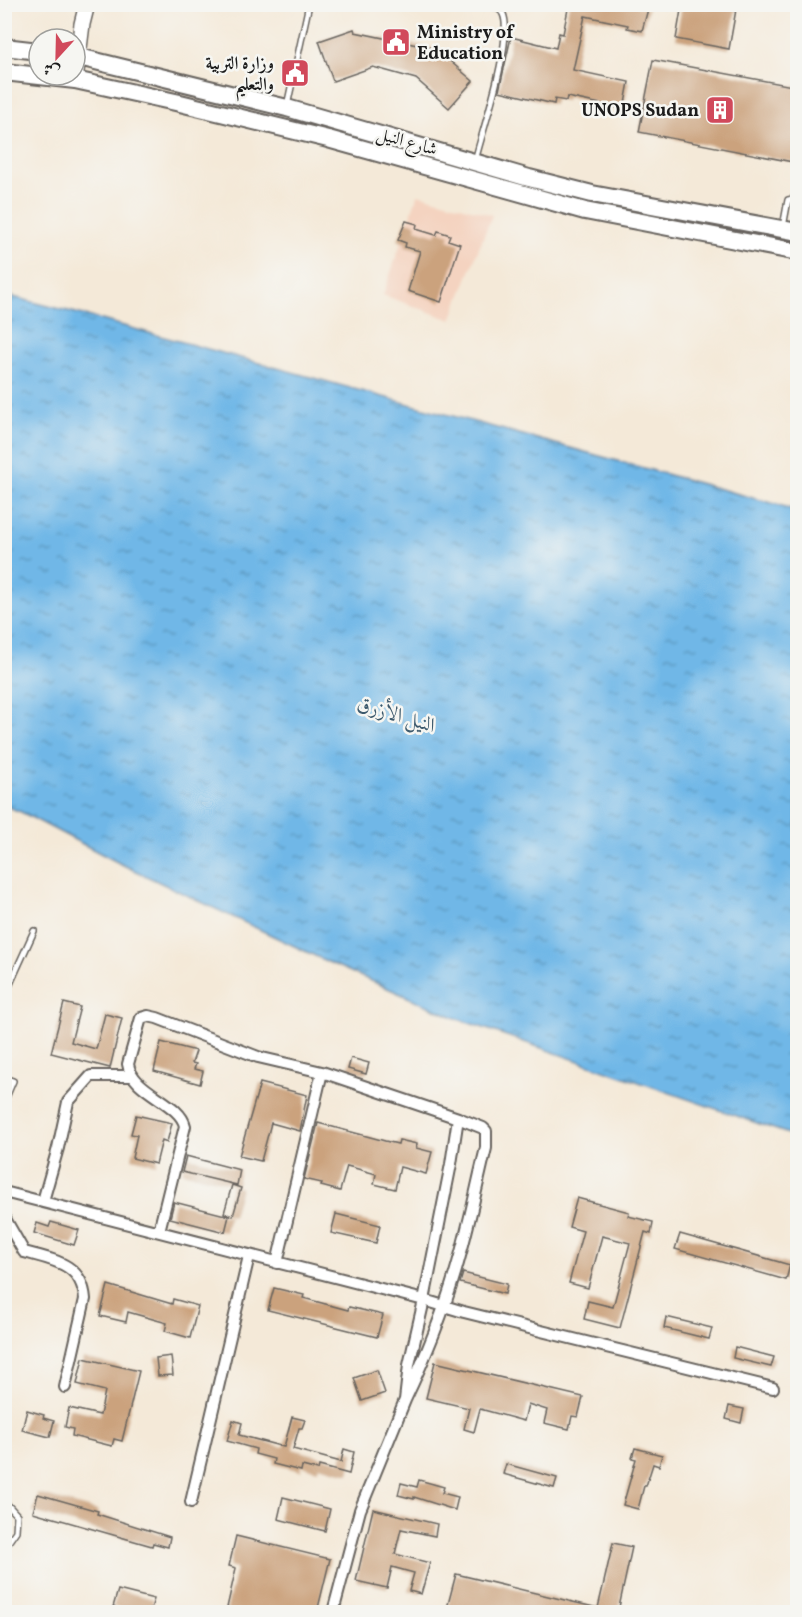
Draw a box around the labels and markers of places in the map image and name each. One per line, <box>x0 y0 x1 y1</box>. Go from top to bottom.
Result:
place label: Ministry of Education <box>417 21 515 67</box>
public building icon: Ministry of Education <box>380 26 412 58</box>
place label: وزارة التربية والتعليم <box>206 52 274 102</box>
public building icon: وزارة التربية والتعليم <box>279 57 311 89</box>
building icon: UNOPS Sudan <box>704 94 736 126</box>
place label: UNOPS Sudan <box>581 99 699 124</box>

